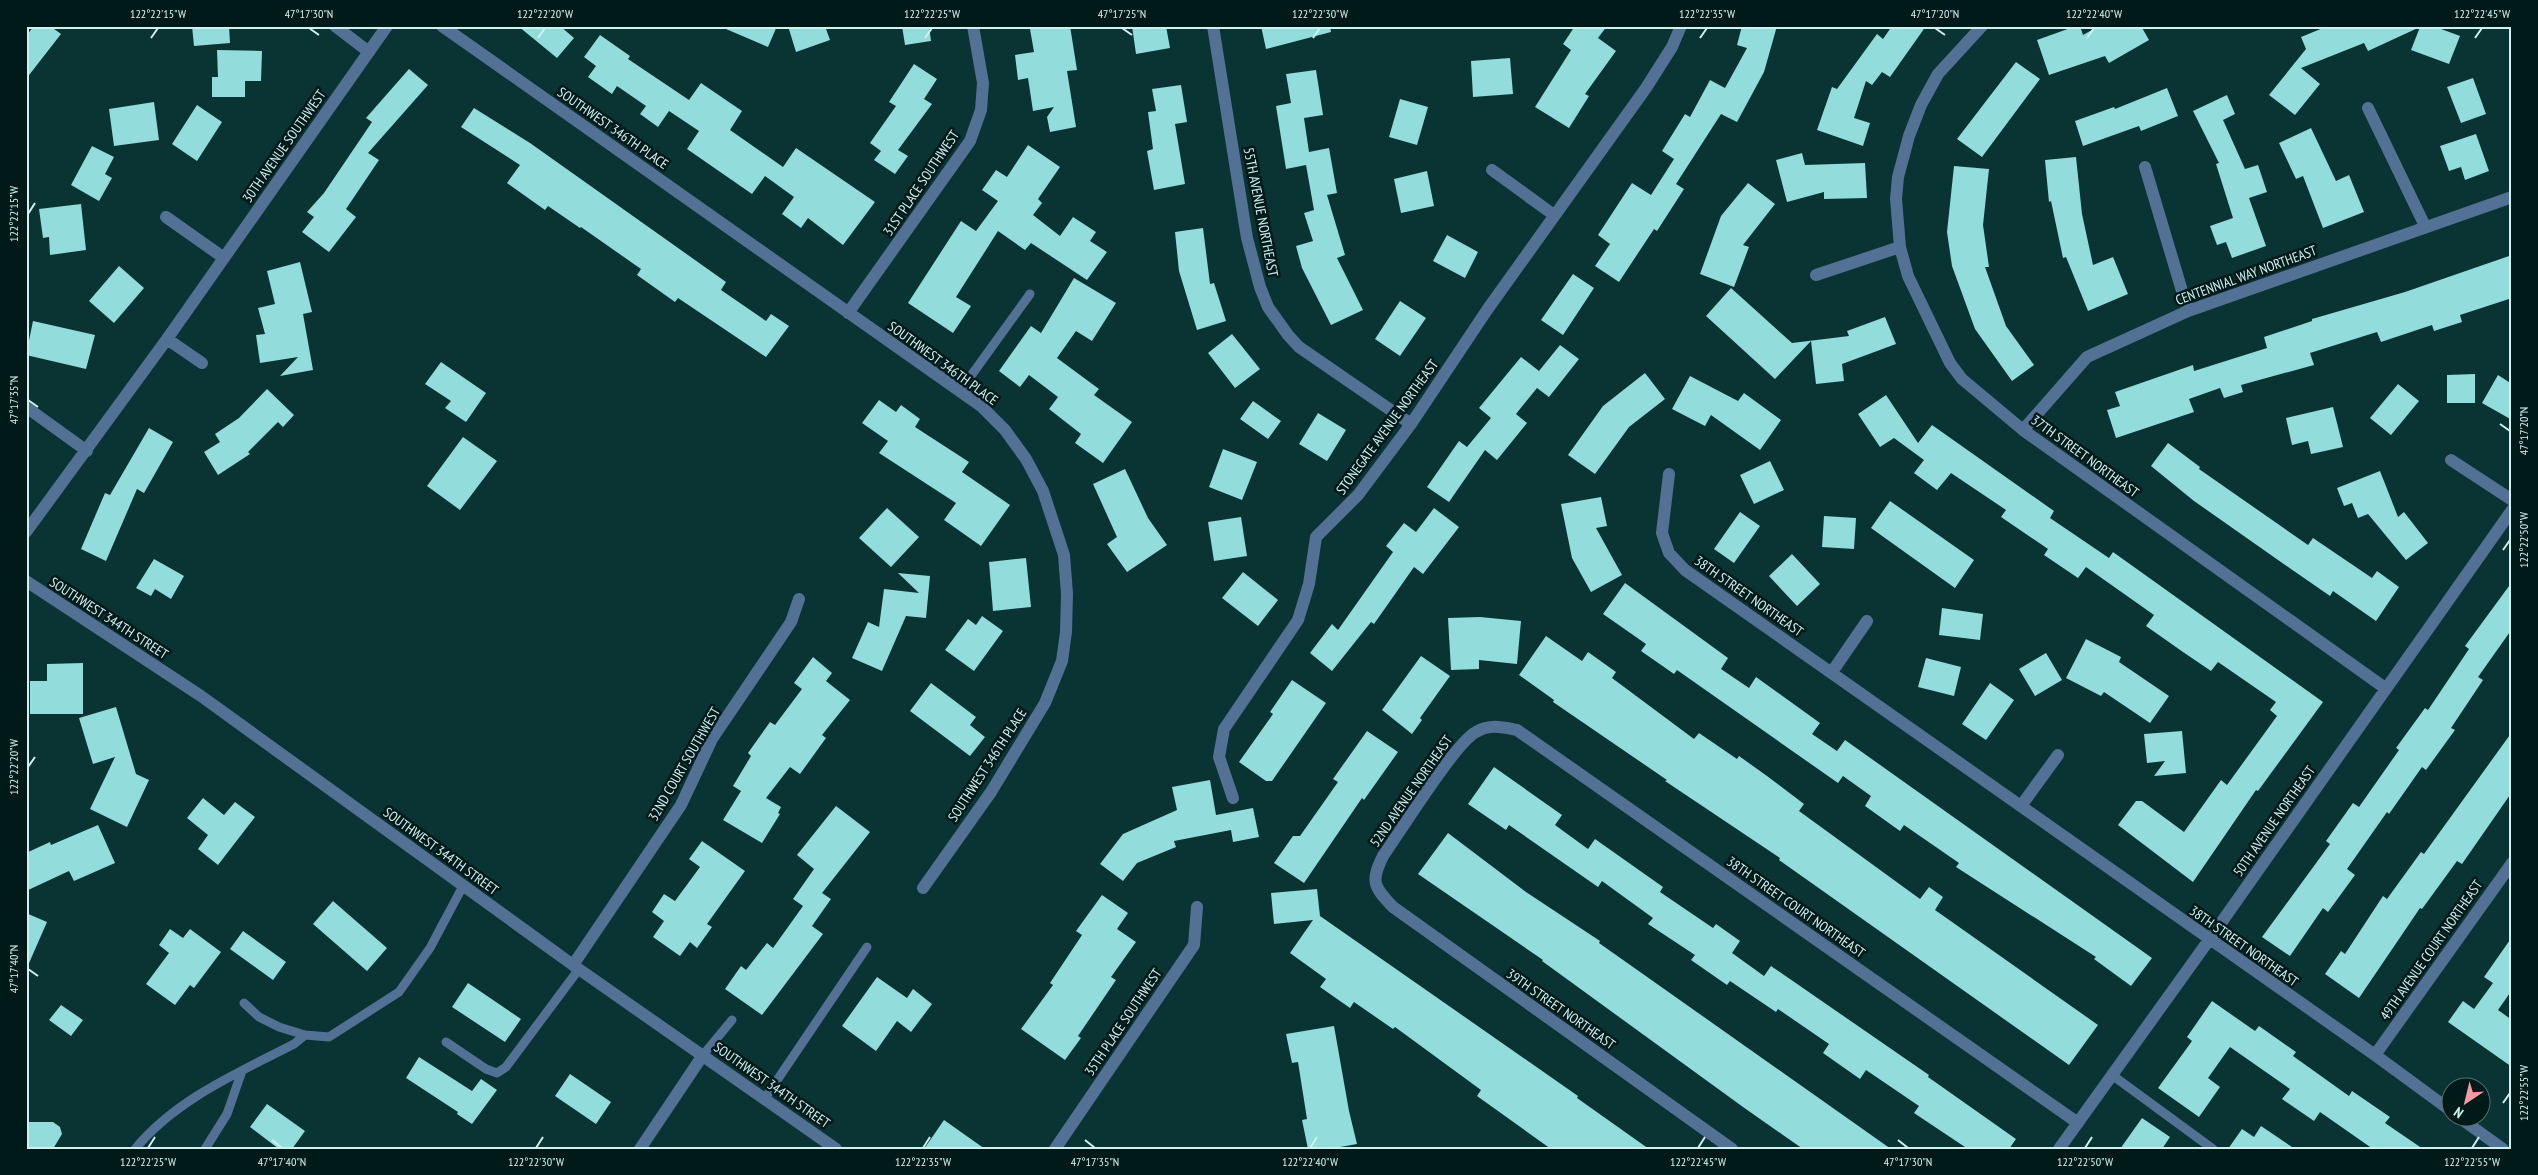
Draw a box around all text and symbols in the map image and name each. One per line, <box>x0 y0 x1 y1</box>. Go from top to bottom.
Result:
text: 122°22'15"W <box>130 6 186 21</box>
text: 47°17'30"N <box>285 6 333 21</box>
text: 122°22'20"W <box>517 6 573 21</box>
text: 122°22'25"W <box>904 6 960 21</box>
text: 47°17'25"N <box>1098 6 1146 21</box>
text: 122°22'30"W <box>1292 6 1348 21</box>
text: 122°22'35"W <box>1679 6 1735 21</box>
text: 47°17'20"N <box>1911 6 1959 21</box>
text: 122°22'40"W <box>2066 6 2122 21</box>
text: 122°22'45"W <box>2454 6 2510 21</box>
street label: SOUTHWEST 346TH PLACE <box>554 83 672 173</box>
street label: 30TH AVENUE SOUTHWEST <box>238 85 330 206</box>
street label: 31ST PLACE SOUTHWEST <box>879 126 963 239</box>
street label: 55TH AVENUE NORTHEAST <box>1240 146 1282 279</box>
text: 122°22'15"W <box>6 186 21 242</box>
street label: CENTENNIAL WAY NORTHEAST <box>2173 241 2320 309</box>
street label: SOUTHWEST 346TH PLACE <box>885 317 1001 409</box>
street label: STONEGATE AVENUE NORTHEAST <box>1332 355 1443 498</box>
text: 47°17'35"N <box>6 376 21 424</box>
text: 47°17'20"N <box>2516 407 2531 455</box>
street label: 37TH STREET NORTHEAST <box>2028 411 2143 502</box>
text: 122°22'50"W <box>2516 512 2531 568</box>
street label: 38TH STREET NORTHEAST <box>1691 552 1808 641</box>
street label: SOUTHWEST 344TH STREET <box>46 573 172 663</box>
street label: 32ND COURT SOUTHWEST <box>644 703 724 824</box>
street label: SOUTHWEST 346TH PLACE <box>944 705 1030 825</box>
street label: 52ND AVENUE NORTHEAST <box>1366 731 1457 850</box>
text: 122°22'20"W <box>6 739 21 795</box>
street label: 50TH AVENUE NORTHEAST <box>2229 761 2319 880</box>
street label: SOUTHWEST 344TH STREET <box>380 803 503 899</box>
street label: 38TH STREET COURT NORTHEAST <box>1723 852 1869 962</box>
street label: 49TH AVENUE COURT NORTHEAST <box>2376 876 2487 1024</box>
street label: 38TH STREET NORTHEAST <box>2186 902 2303 991</box>
text: 47°17'40"N <box>6 945 21 993</box>
street label: 35TH PLACE SOUTHWEST <box>1080 964 1166 1079</box>
street label: 39TH STREET NORTHEAST <box>1503 965 1620 1054</box>
street label: SOUTHWEST 344TH STREET <box>710 1038 834 1132</box>
text: 122°22'55"W <box>2516 1065 2531 1121</box>
north arrow <box>2440 1078 2490 1128</box>
text: N <box>2450 1103 2467 1122</box>
text: 122°22'25"W <box>120 1154 176 1169</box>
text: 47°17'40"N <box>258 1154 306 1169</box>
text: 122°22'30"W <box>508 1154 564 1169</box>
text: 122°22'35"W <box>895 1154 951 1169</box>
text: 47°17'35"N <box>1071 1154 1119 1169</box>
text: 122°22'40"W <box>1282 1154 1338 1169</box>
text: 122°22'45"W <box>1670 1154 1726 1169</box>
text: 47°17'30"N <box>1884 1154 1932 1169</box>
text: 122°22'50"W <box>2057 1154 2113 1169</box>
text: 122°22'55"W <box>2444 1154 2500 1169</box>

